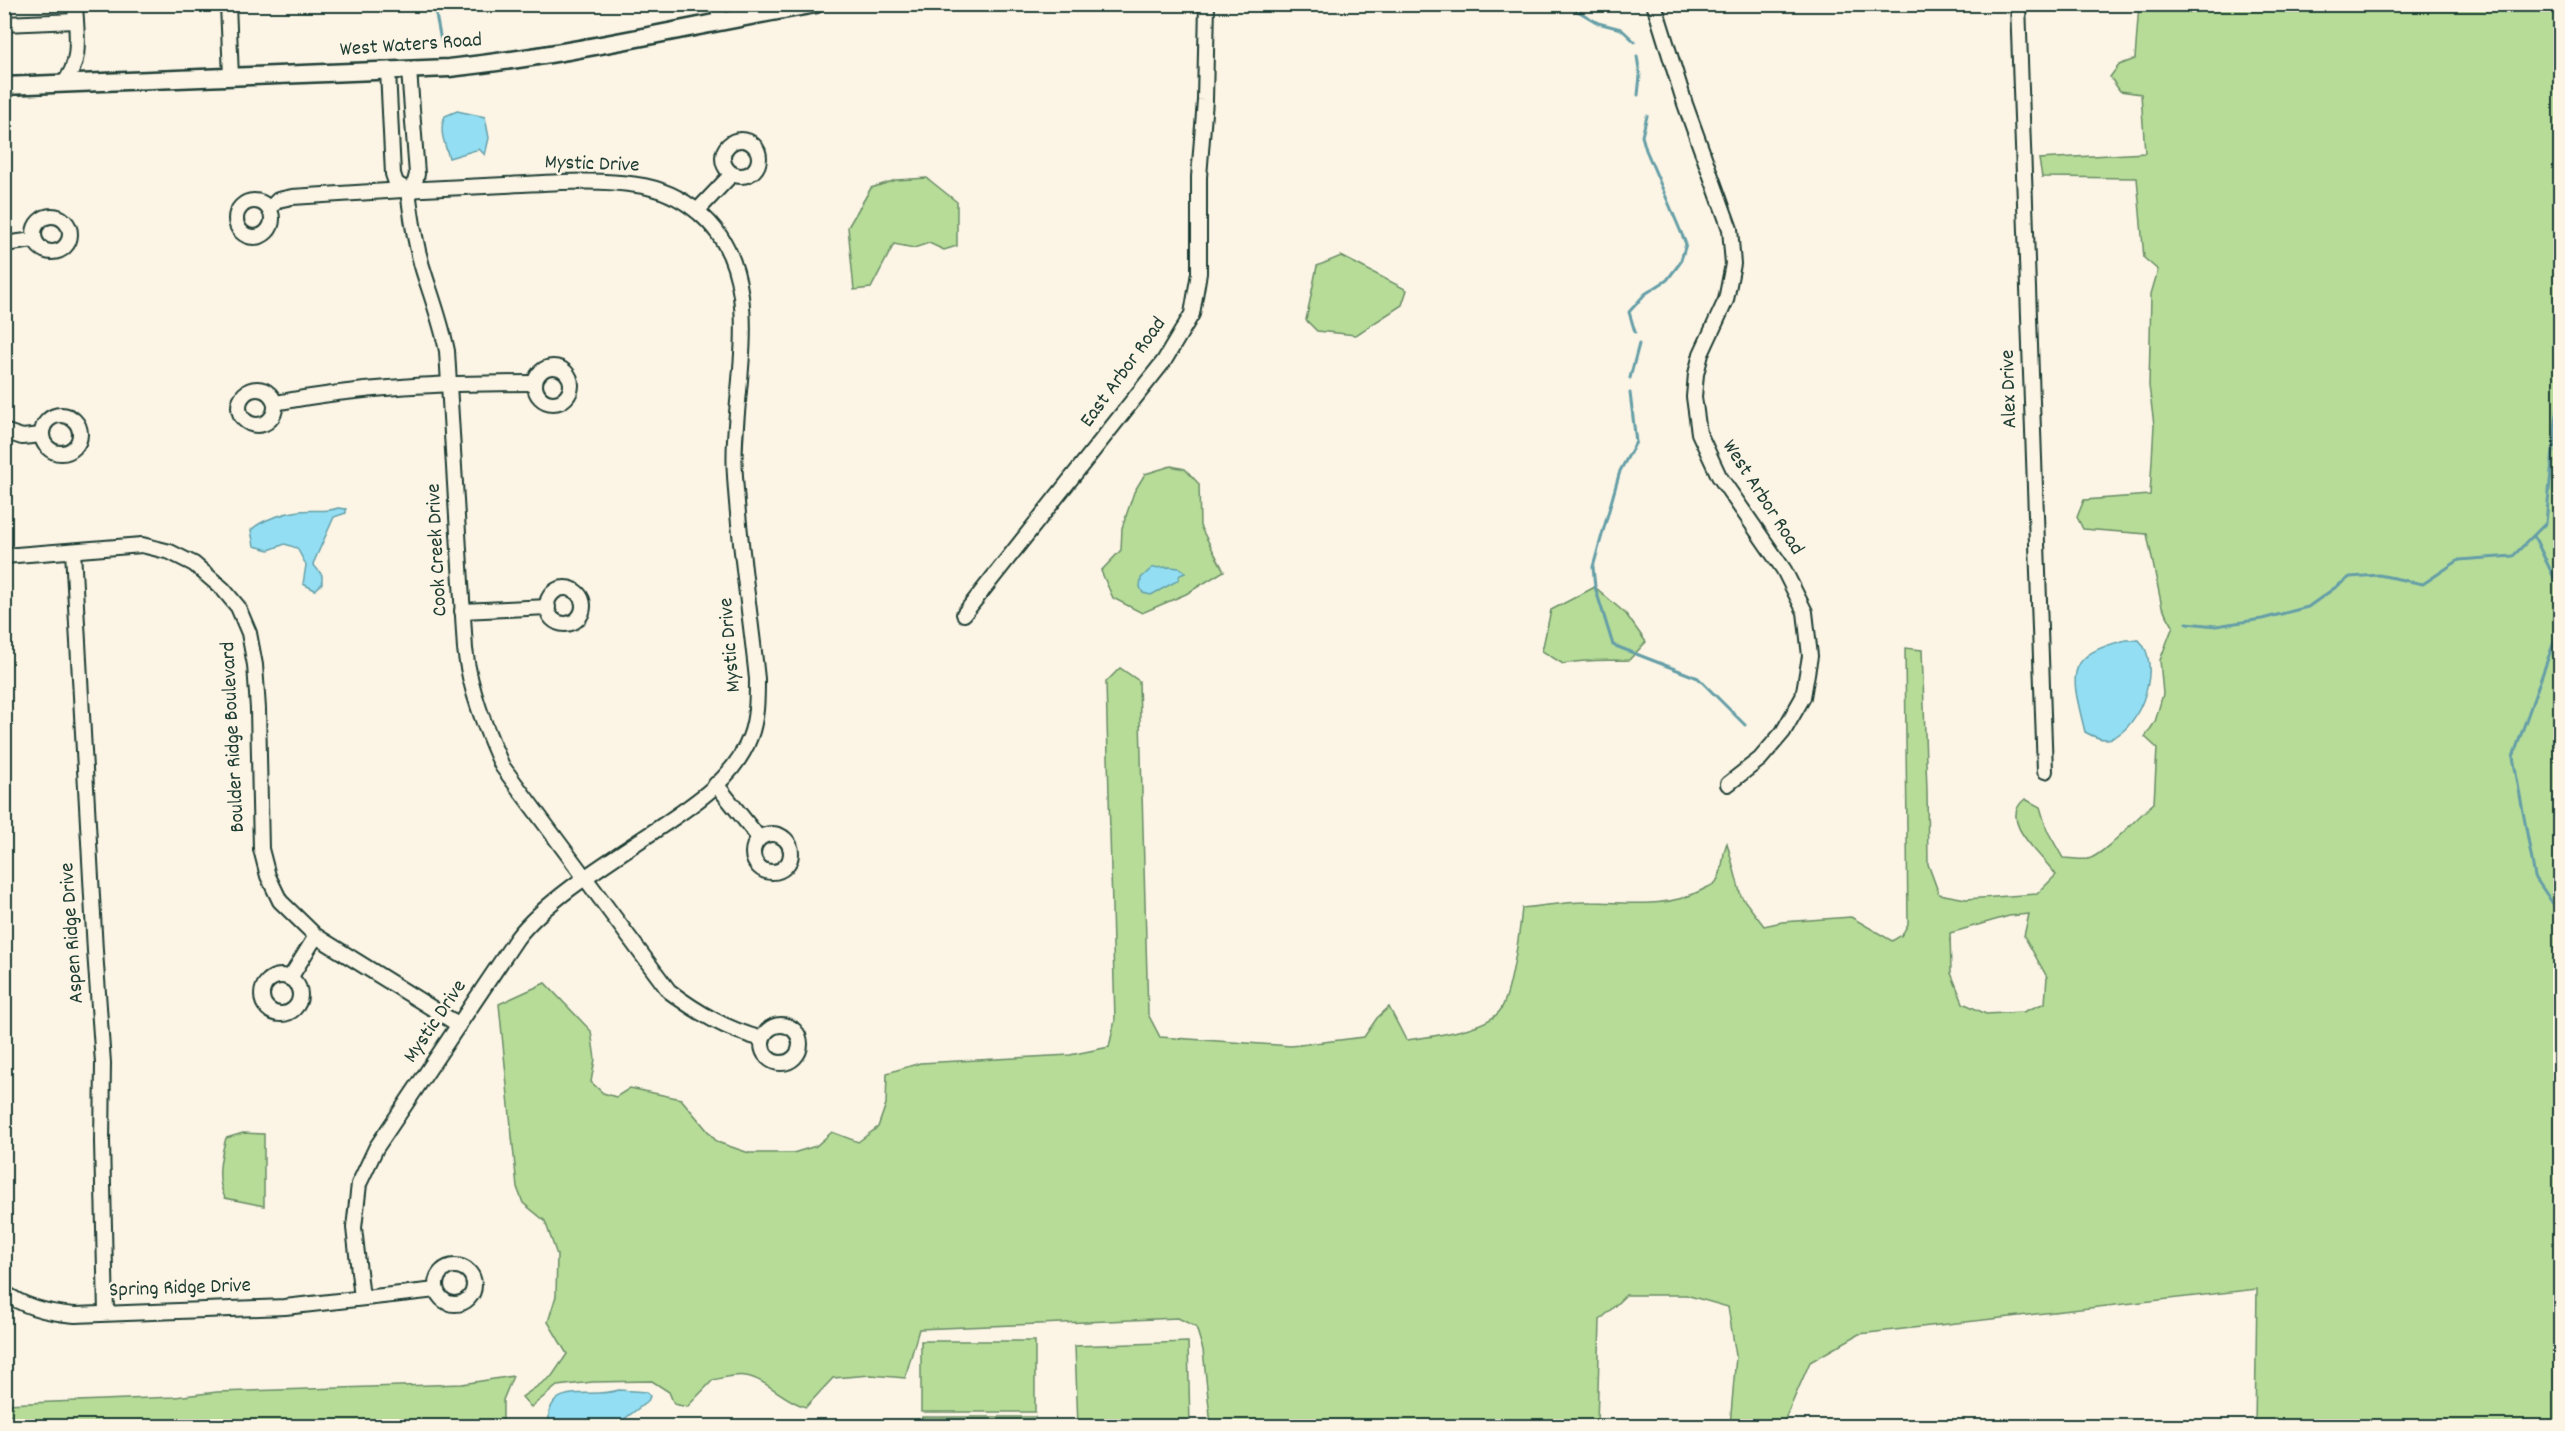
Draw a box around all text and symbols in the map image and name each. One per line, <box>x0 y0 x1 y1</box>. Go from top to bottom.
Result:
street label: West Waters Road <box>339 26 483 66</box>
street label: Mystic Drive <box>544 148 640 182</box>
street label: East Arbor Road <box>1074 311 1174 435</box>
street label: Alex Drive <box>1994 349 2026 429</box>
street label: West Arbor Road <box>1713 434 1811 562</box>
street label: Cook Creek Drive <box>420 483 456 617</box>
street label: Mystic Drive <box>712 596 750 694</box>
street label: Boulder Ridge Boulevard <box>214 641 254 833</box>
street label: Aspen Ridge Drive <box>53 861 93 1005</box>
street label: Mystic Drive <box>397 974 475 1070</box>
street label: Spring Ridge Drive <box>109 1272 251 1306</box>

